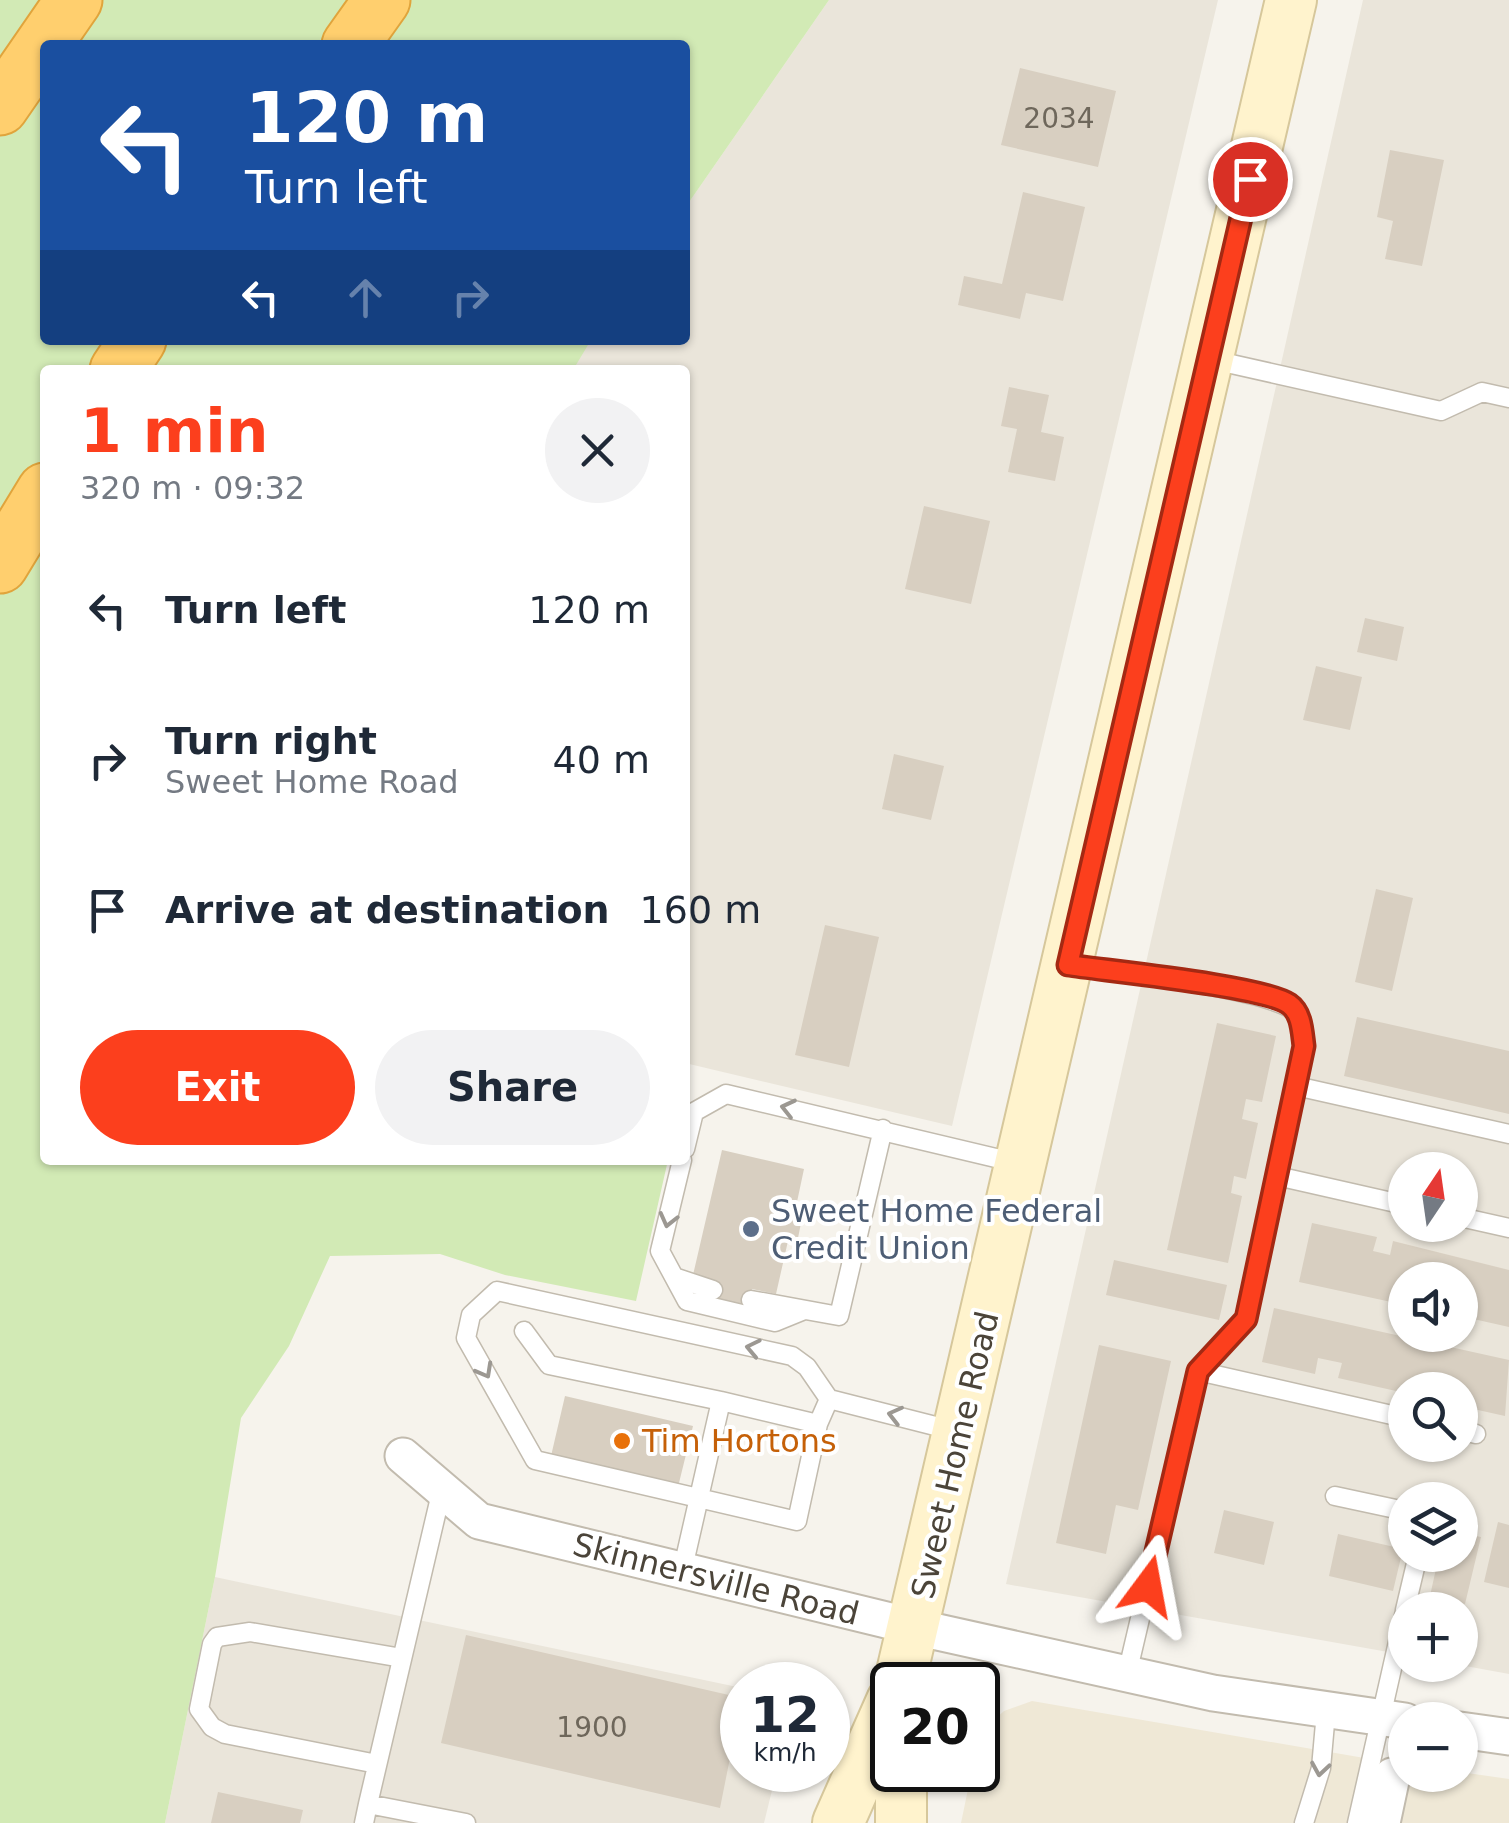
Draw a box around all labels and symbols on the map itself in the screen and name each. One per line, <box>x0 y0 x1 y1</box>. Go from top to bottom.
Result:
house number: 2034 <box>1023 102 1095 135</box>
pin <box>1208 137 1293 222</box>
one-way arrow <box>780 1099 797 1120</box>
north arrow <box>1388 1152 1478 1242</box>
place label: Sweet Home Federal Credit Union <box>771 1192 1102 1267</box>
one-way arrow <box>659 1211 680 1228</box>
marker: Sweet Home Federal Credit Union <box>740 1218 762 1240</box>
street label: Sweet Home Road <box>903 1308 1007 1602</box>
one-way arrow <box>745 1338 762 1359</box>
one-way arrow <box>472 1360 492 1378</box>
one-way arrow <box>887 1406 904 1427</box>
place label: Tim Hortons <box>641 1422 837 1460</box>
marker: Tim Hortons <box>611 1430 633 1452</box>
street label: Skinnersville Road <box>569 1525 863 1633</box>
position arrow <box>1096 1534 1200 1638</box>
speed limit sign: 20 <box>870 1662 1000 1792</box>
house number: 1900 <box>556 1711 628 1744</box>
one-way arrow <box>1310 1760 1331 1777</box>

